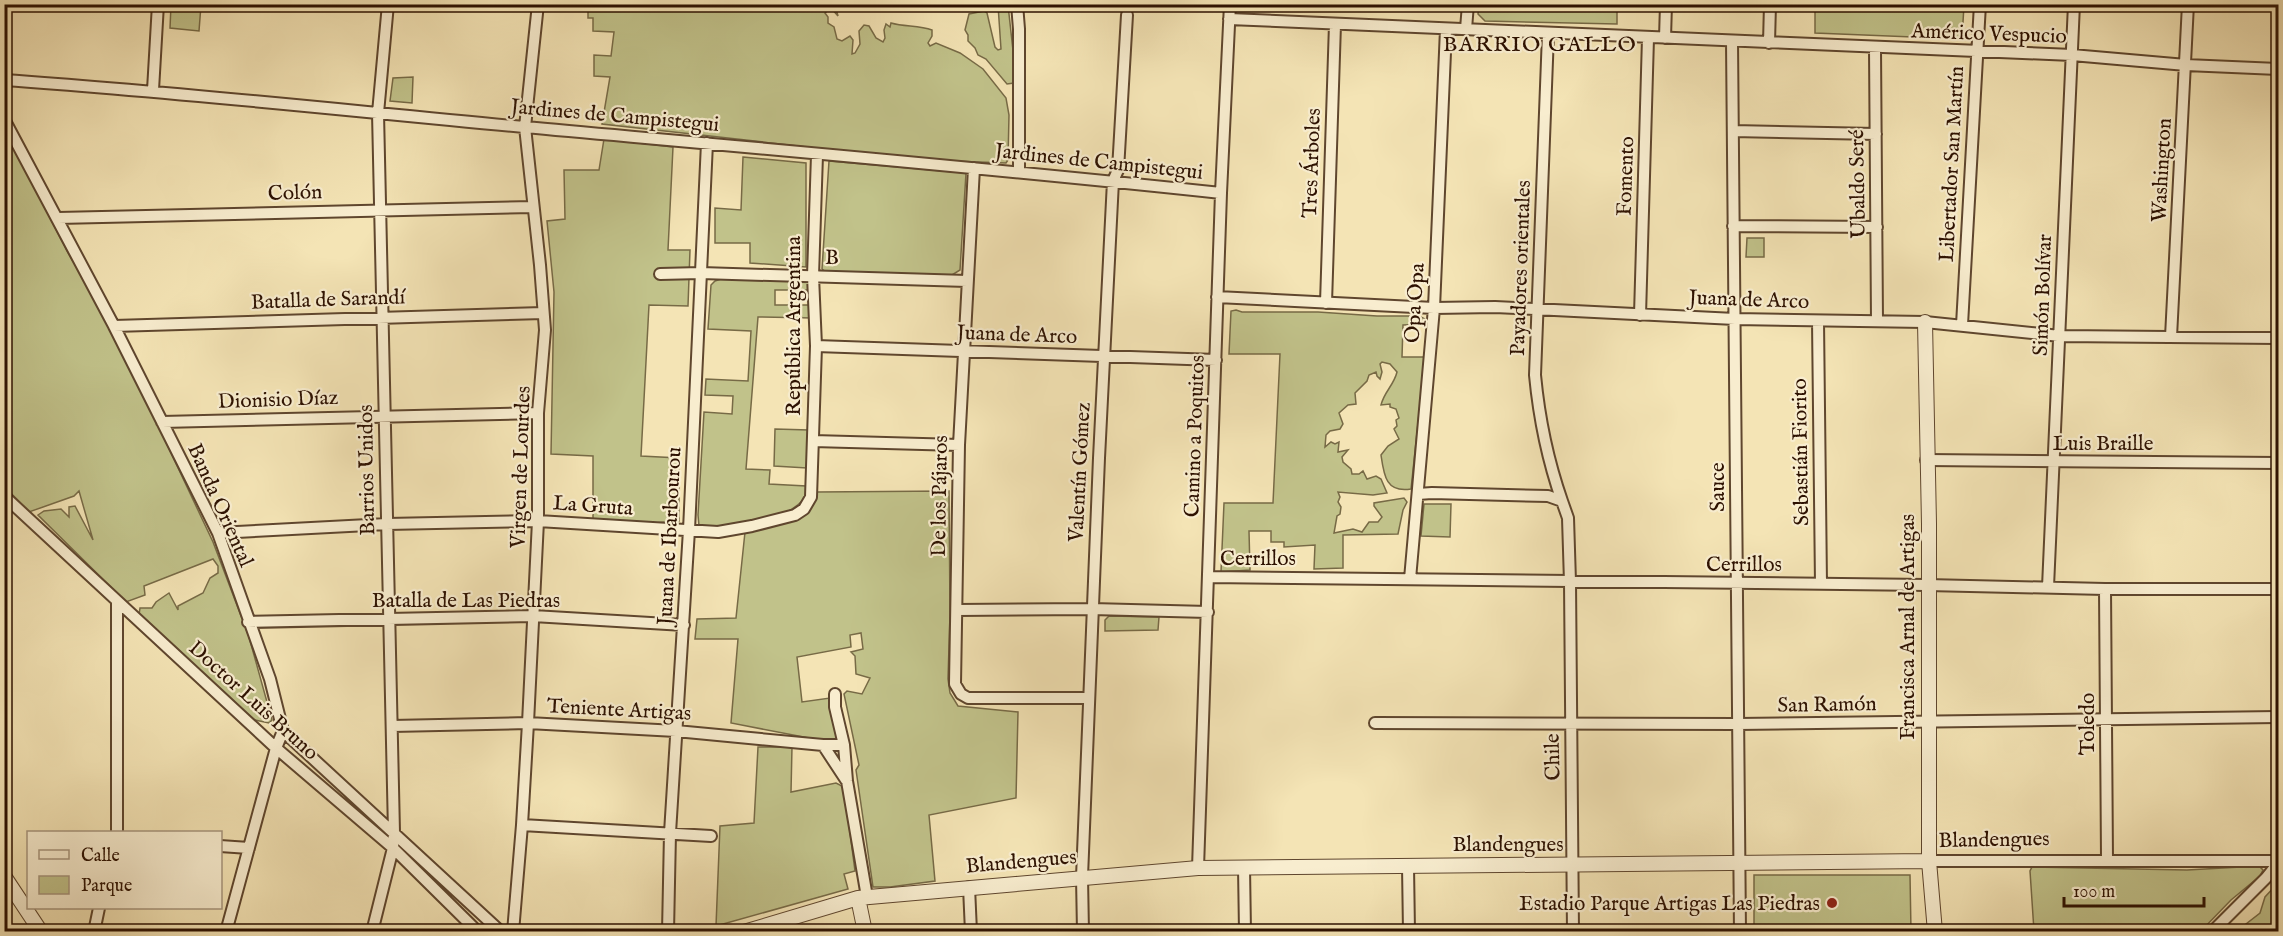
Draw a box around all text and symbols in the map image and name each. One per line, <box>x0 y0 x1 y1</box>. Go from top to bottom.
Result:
street label: Américo Vespucio <box>1910 18 2067 51</box>
district label: BARRIO GALLO <box>1443 31 1637 59</box>
street label: Libertador San Martín <box>1934 65 1971 263</box>
street label: Jardines de Campistegui <box>507 94 720 139</box>
street label: Tres Árboles <box>1296 108 1328 219</box>
street label: Washington <box>2146 117 2179 223</box>
street label: Ubaldo Seré <box>1844 129 1873 239</box>
street label: Fomento <box>1612 136 1641 216</box>
street label: Jardines de Campistegui <box>991 138 1204 187</box>
street label: Colón <box>267 179 323 208</box>
street label: Payadores orientales <box>1505 180 1538 357</box>
street label: Simón Bolívar <box>2028 233 2059 356</box>
street label: República Argentina <box>781 235 808 416</box>
street label: B <box>825 245 839 272</box>
street label: Opa Opa <box>1399 261 1432 344</box>
street label: Batalla de Sarandí <box>250 284 407 317</box>
street label: Juana de Arco <box>1686 285 1810 316</box>
street label: Juana de Arco <box>954 320 1078 351</box>
street label: Camino a Poquitos <box>1179 354 1212 518</box>
street label: Sebastián Fiorito <box>1787 378 1816 526</box>
street label: Dionisio Díaz <box>217 385 339 416</box>
street label: Virgen de Lourdes <box>505 385 538 550</box>
street label: Valentín Gómez <box>1063 401 1098 544</box>
street label: Barrios Unidos <box>353 404 382 536</box>
street label: Luis Braille <box>2053 431 2154 458</box>
street label: De los Pájaros <box>926 435 955 557</box>
street label: Banda Oriental <box>180 440 259 572</box>
street label: Juana de Ibarbourou <box>652 446 689 628</box>
street label: Sauce <box>1705 462 1732 512</box>
street label: La Gruta <box>552 490 635 523</box>
street label: Francisca Arnal de Artigas <box>1895 514 1922 740</box>
street label: Cerrillos <box>1220 546 1296 573</box>
street label: Cerrillos <box>1706 552 1782 579</box>
street label: Batalla de Las Piedras <box>372 588 560 615</box>
street label: Doctor Luis Bruno <box>182 635 324 767</box>
street label: San Ramón <box>1777 691 1877 720</box>
street label: Teniente Artigas <box>546 693 692 728</box>
street label: Toledo <box>2075 693 2102 755</box>
street label: Chile <box>1540 733 1567 781</box>
street label: Blandengues <box>1938 826 2050 855</box>
legend <box>27 831 222 909</box>
street label: Blandengues <box>1452 832 1564 859</box>
street label: Blandengues <box>965 844 1078 881</box>
text: Calle <box>81 845 120 868</box>
scale bar <box>2064 870 2204 908</box>
text: Parque <box>81 875 132 898</box>
text: 100 m <box>2073 881 2115 904</box>
place label: Estadio Parque Artigas Las Piedras <box>1519 891 1820 918</box>
marker: Estadio Parque Artigas Las Piedras <box>1825 896 1839 910</box>

